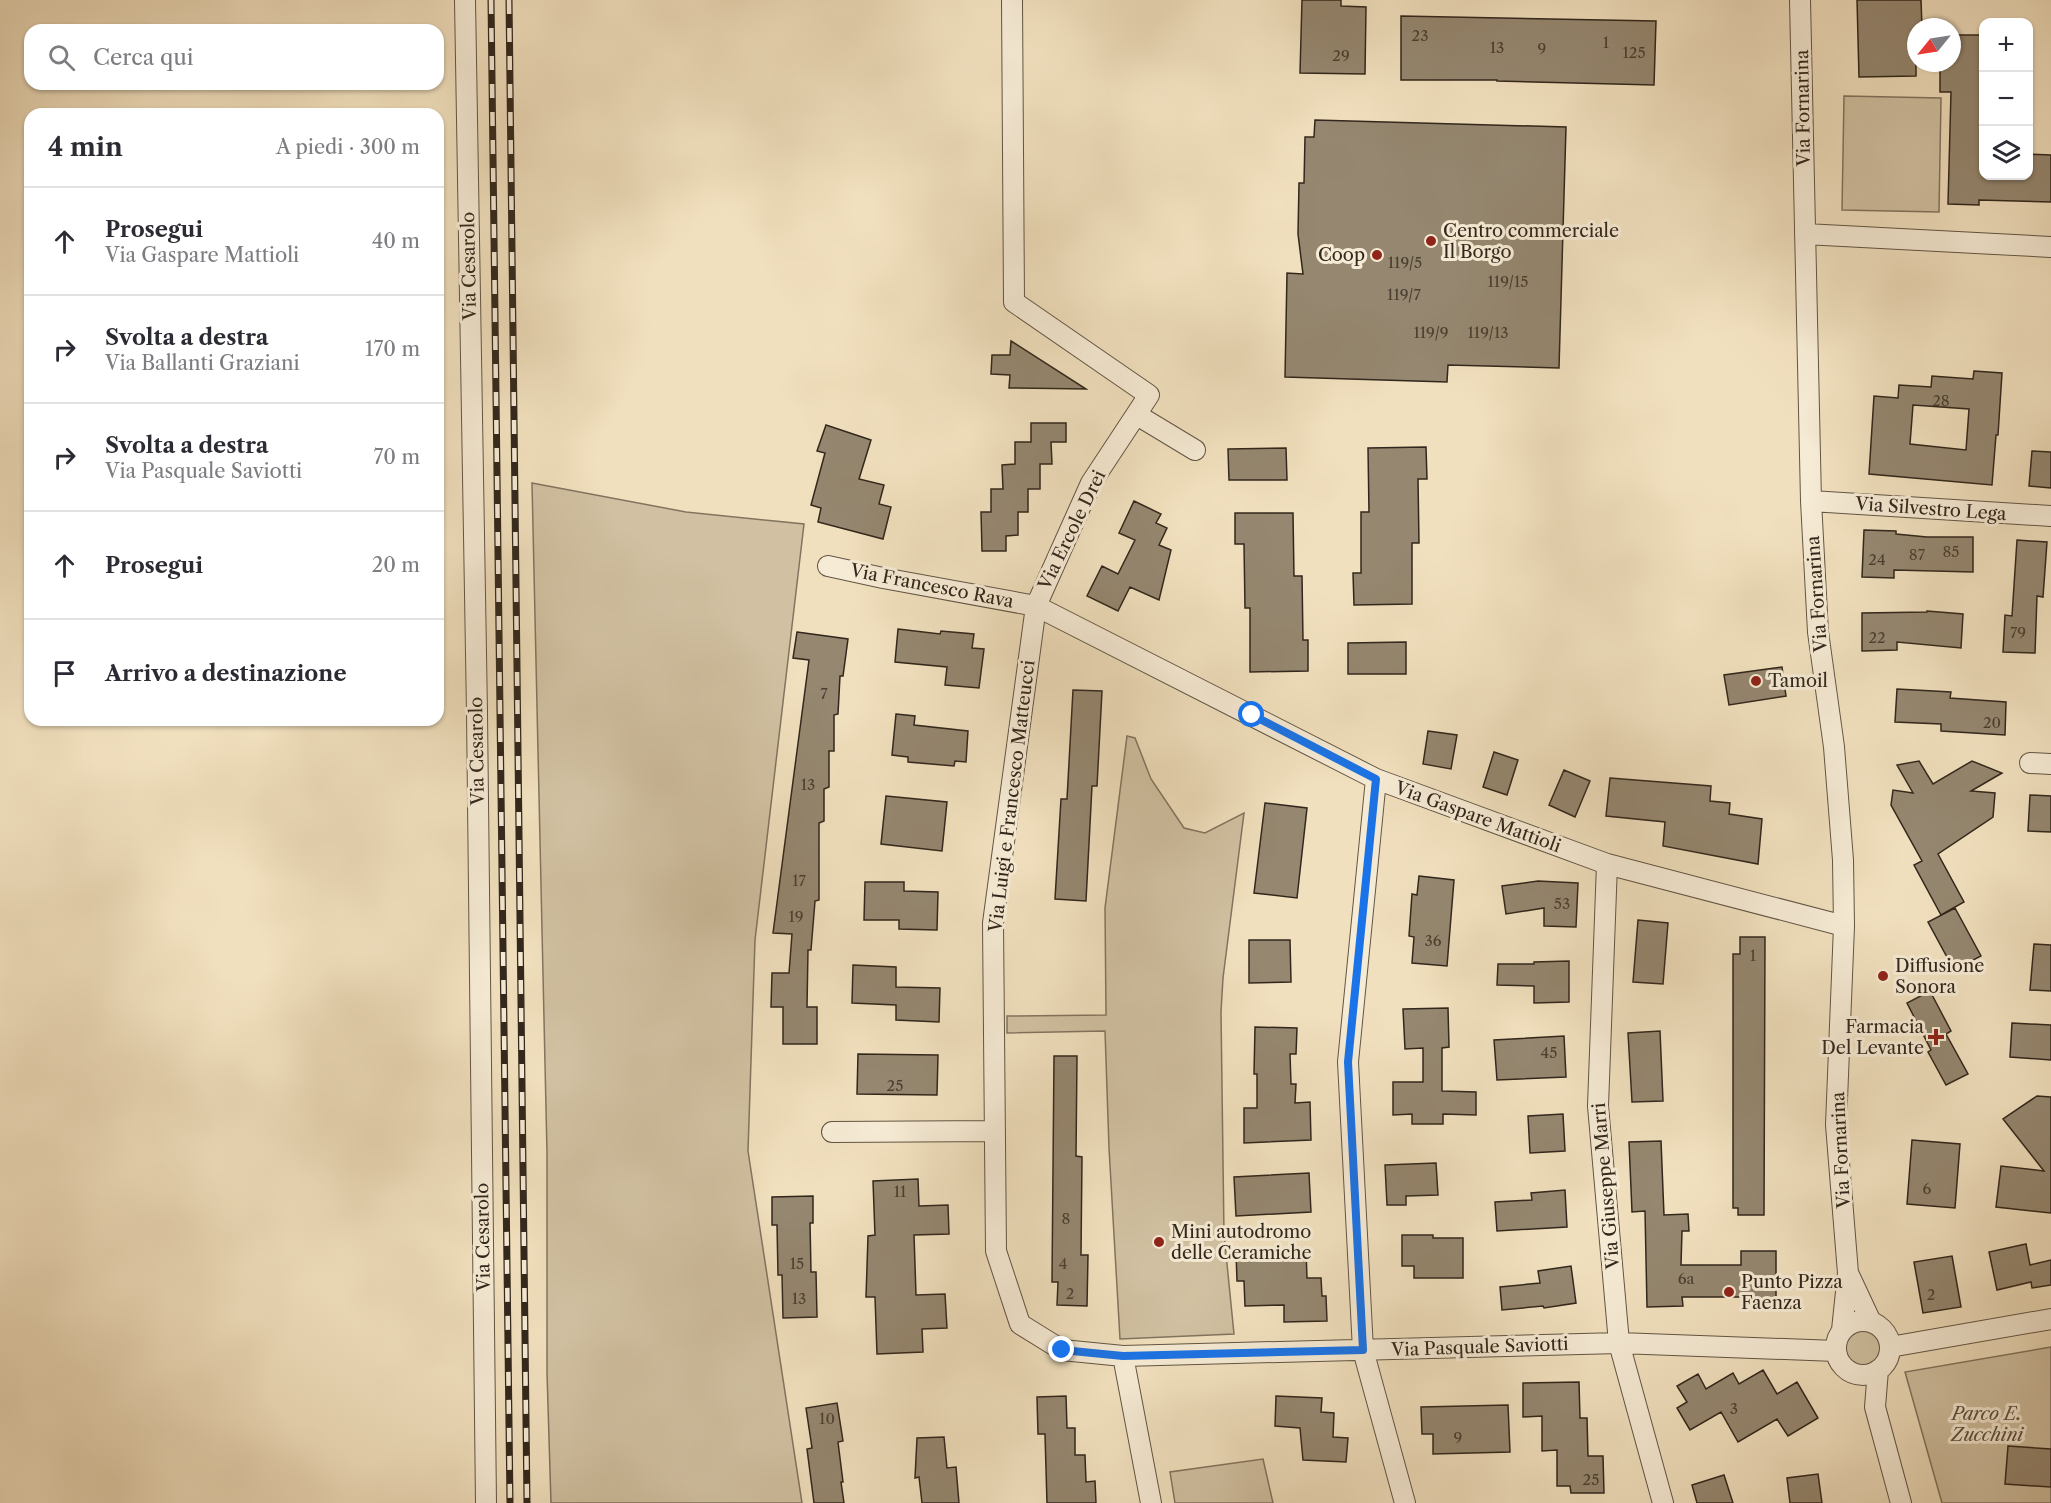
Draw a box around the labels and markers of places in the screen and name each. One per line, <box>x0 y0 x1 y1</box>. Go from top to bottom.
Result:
place label: Centro commerciale Il Borgo <box>1443 220 1619 263</box>
marker: Centro commerciale Il Borgo <box>1424 234 1438 248</box>
place label: Coop <box>1318 244 1365 266</box>
marker: Coop <box>1370 248 1384 262</box>
place label: Tamoil <box>1768 670 1828 692</box>
marker: Tamoil <box>1749 674 1763 688</box>
place label: Diffusione Sonora <box>1895 955 1984 998</box>
marker: Diffusione Sonora <box>1876 969 1890 983</box>
place label: Farmacia Del Levante <box>1821 1016 1924 1059</box>
marker: Farmacia Del Levante <box>1929 1030 1943 1044</box>
place label: Mini autodromo delle Ceramiche <box>1171 1221 1312 1264</box>
marker: Mini autodromo delle Ceramiche <box>1152 1235 1166 1249</box>
place label: Punto Pizza Faenza <box>1741 1271 1843 1314</box>
marker: Punto Pizza Faenza <box>1722 1285 1736 1299</box>

